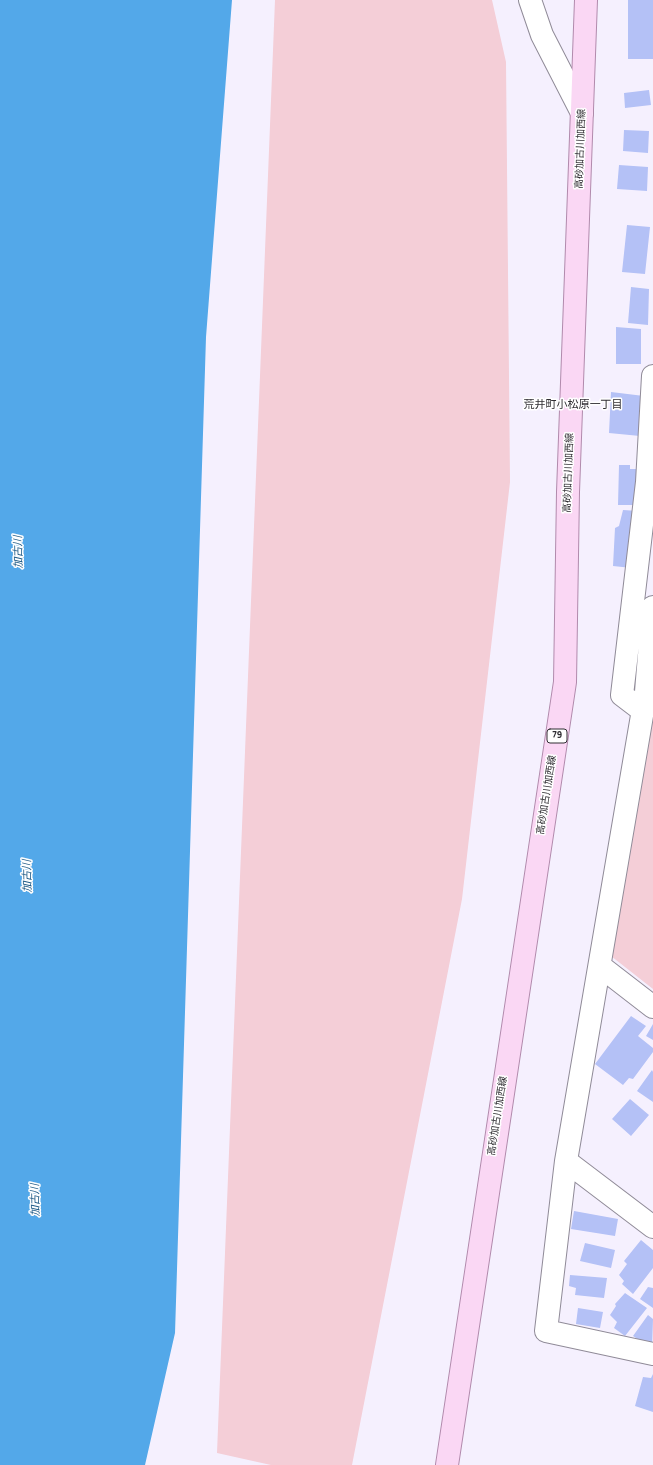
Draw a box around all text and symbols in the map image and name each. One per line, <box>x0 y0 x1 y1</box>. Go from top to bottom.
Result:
street label: 高砂加古川加西線 <box>574 109 588 189</box>
district label: 荒井町小松原一丁目 <box>524 398 622 412</box>
street label: 高砂加古川加西線 <box>562 433 576 513</box>
water label: 加古川 <box>12 535 26 569</box>
road number: 79 <box>547 729 567 743</box>
street label: 高砂加古川加西線 <box>535 755 559 835</box>
water label: 加古川 <box>21 859 35 893</box>
street label: 高砂加古川加西線 <box>486 1076 510 1156</box>
water label: 加古川 <box>29 1183 43 1217</box>

